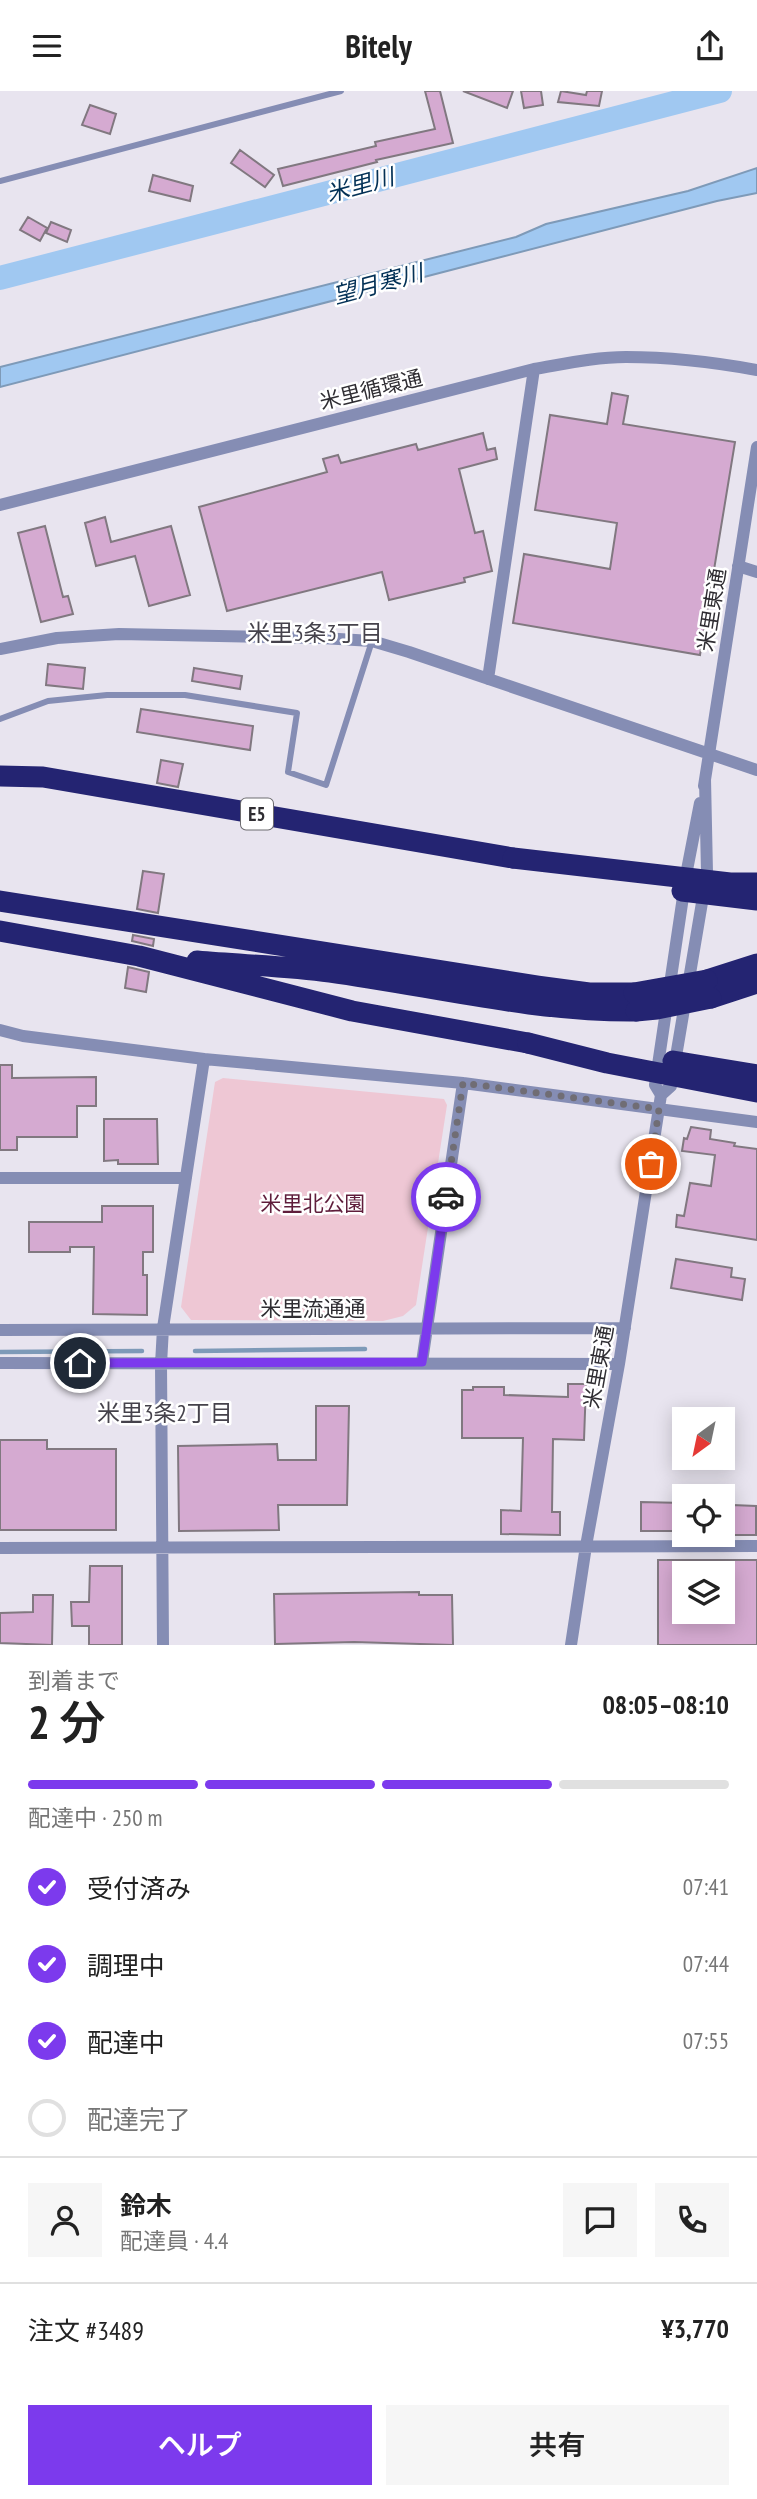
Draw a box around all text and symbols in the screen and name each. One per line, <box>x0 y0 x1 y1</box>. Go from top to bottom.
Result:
text: Bitely <box>345 25 412 67</box>
icon: menu <box>28 27 66 65</box>
icon: share <box>691 27 729 65</box>
water label: 米里川 <box>323 161 400 207</box>
water label: 望月寒川 <box>330 257 429 309</box>
street label: 米里循環通 <box>317 364 425 415</box>
street label: 米里東通 <box>692 566 731 654</box>
district label: 米里3条3丁目 <box>247 618 383 647</box>
road number: E5 <box>241 799 273 829</box>
pin <box>621 1134 681 1194</box>
icon: bag <box>632 1145 670 1183</box>
courier <box>411 1162 481 1232</box>
icon: car <box>427 1178 465 1216</box>
park label: 米里北公園 <box>261 1190 366 1217</box>
street label: 米里流通通 <box>261 1295 366 1322</box>
street label: 米里東通 <box>578 1323 619 1411</box>
pin <box>50 1333 110 1393</box>
icon: home <box>61 1344 99 1382</box>
district label: 米里3条2丁目 <box>97 1398 233 1427</box>
north arrow <box>672 1407 735 1470</box>
map controls <box>672 1407 735 1624</box>
button: locate <box>672 1484 735 1547</box>
button: layers <box>672 1561 735 1624</box>
text: 到着まで <box>28 1666 120 1695</box>
text: 08:05–08:10 <box>602 1688 729 1721</box>
text: 2 分 <box>28 1692 105 1752</box>
text: 配達中 · 250 m <box>28 1803 163 1832</box>
icon: check <box>28 1868 66 1906</box>
text: 受付済み <box>87 1872 191 1905</box>
text: 07:41 <box>683 1872 729 1901</box>
icon: check <box>28 1945 66 1983</box>
text: 調理中 <box>87 1949 165 1982</box>
text: 07:44 <box>683 1949 729 1978</box>
icon: check <box>28 2022 66 2060</box>
text: 配達中 <box>87 2026 165 2059</box>
text: 07:55 <box>683 2026 729 2055</box>
text: 配達完了 <box>87 2103 191 2136</box>
button: person <box>28 2183 102 2257</box>
button: chat <box>563 2183 637 2257</box>
button: phone <box>655 2183 729 2257</box>
text: 鈴木 <box>120 2189 172 2222</box>
text: 配達員 · 4.4 <box>120 2226 228 2255</box>
text: ¥3,770 <box>661 2312 729 2345</box>
text: 注文 #3489 <box>28 2314 144 2347</box>
button: ヘルプ <box>28 2405 372 2485</box>
button: 共有 <box>386 2405 729 2485</box>

